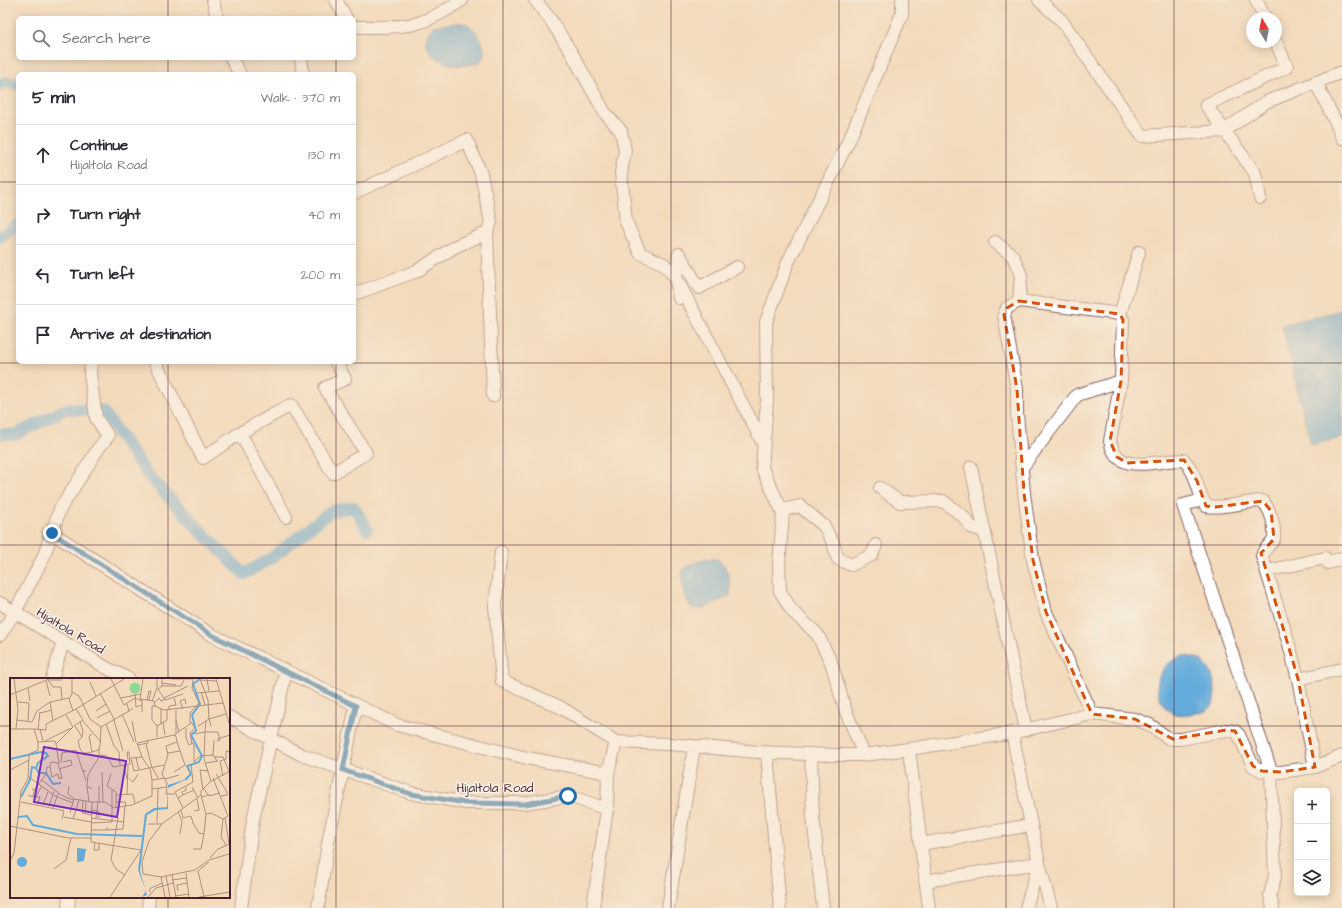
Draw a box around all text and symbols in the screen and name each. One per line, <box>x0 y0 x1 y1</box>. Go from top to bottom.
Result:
north arrow <box>1246 12 1282 48</box>
search box <box>16 16 356 60</box>
icon: search <box>30 27 52 49</box>
text: Search here <box>62 28 151 49</box>
text: 5 min <box>32 86 75 110</box>
text: Walk · 370 m <box>261 89 340 107</box>
text: Continue <box>70 135 128 156</box>
icon: ahead <box>32 144 54 166</box>
text: 130 m <box>308 146 340 164</box>
text: Hijaltola Road <box>70 156 147 174</box>
icon: right <box>32 204 54 226</box>
text: Turn right <box>70 204 141 225</box>
text: 40 m <box>308 206 340 224</box>
icon: left <box>32 264 54 286</box>
text: Turn left <box>70 264 134 285</box>
text: 200 m <box>301 266 340 284</box>
icon: arrive <box>32 324 54 346</box>
text: Arrive at destination <box>70 324 211 345</box>
route end <box>43 524 61 542</box>
street label: Hijaltola Road <box>33 603 108 659</box>
inset map <box>10 678 230 898</box>
street label: Hijaltola Road <box>456 779 534 797</box>
route start <box>559 787 577 805</box>
map controls <box>1294 788 1330 896</box>
button: + <box>1294 788 1330 824</box>
button: − <box>1294 824 1330 860</box>
button: layers <box>1294 860 1330 896</box>

